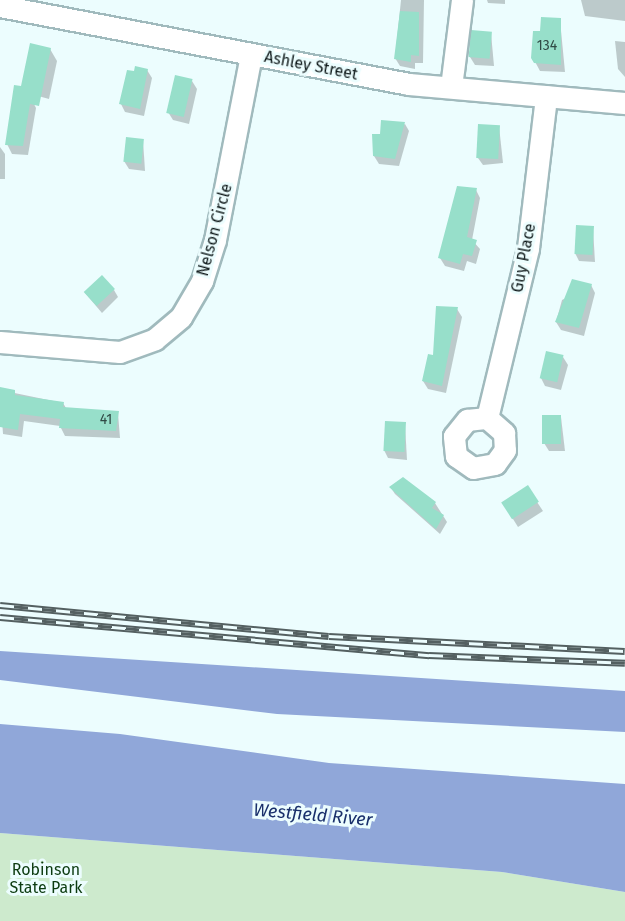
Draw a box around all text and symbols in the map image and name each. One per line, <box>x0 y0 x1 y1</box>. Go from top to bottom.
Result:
house number: 134 <box>537 38 557 54</box>
street label: Ashley Street <box>263 48 359 84</box>
street label: Nelson Circle <box>193 182 237 278</box>
street label: Guy Place <box>508 222 540 294</box>
house number: 41 <box>100 412 112 428</box>
water label: Westfield River <box>253 799 373 831</box>
park label: Robinson State Park <box>9 860 83 898</box>

